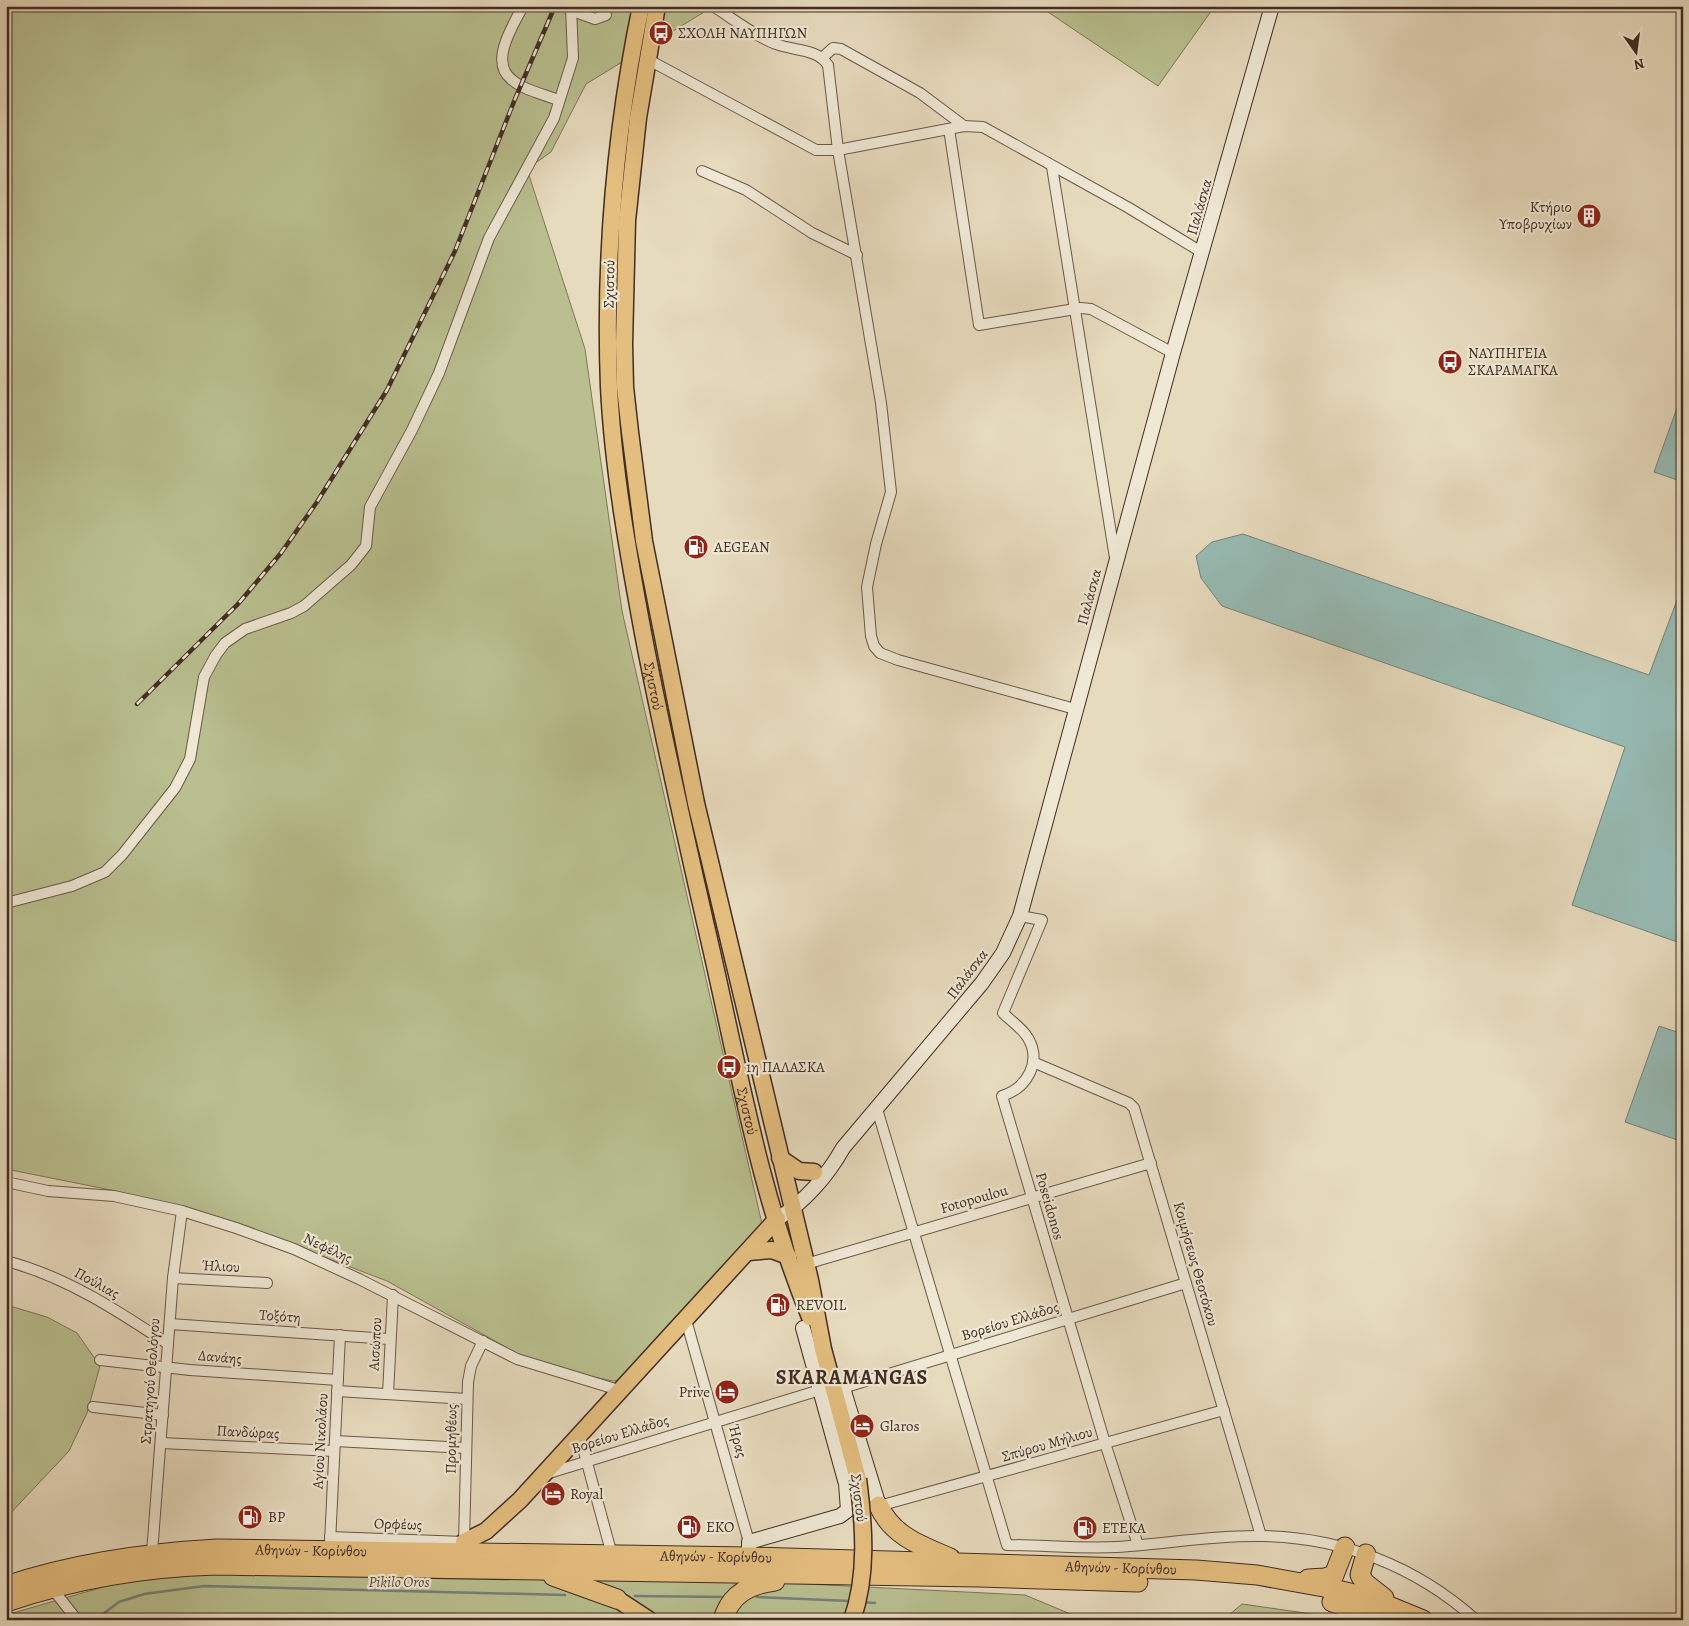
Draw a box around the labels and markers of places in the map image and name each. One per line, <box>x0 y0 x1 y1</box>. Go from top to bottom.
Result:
bus stop icon: ΣΧΟΛΗ ΝΑΥΠΗΓΩΝ <box>648 20 674 46</box>
place label: ΣΧΟΛΗ ΝΑΥΠΗΓΩΝ <box>678 23 808 43</box>
place label: Κτήριο Υποβρυχίων <box>1498 197 1572 234</box>
building icon: Κτήριο Υποβρυχίων <box>1576 203 1602 229</box>
place label: ΝΑΥΠΗΓΕΙΑ ΣΚΑΡΑΜΑΓΚΑ <box>1468 343 1558 380</box>
bus stop icon: ΝΑΥΠΗΓΕΙΑ ΣΚΑΡΑΜΑΓΚΑ <box>1437 349 1463 375</box>
fuel station icon: AEGEAN <box>683 534 709 560</box>
place label: AEGEAN <box>713 537 770 557</box>
bus stop icon: 1η ΠΑΛΑΣΚΑ <box>716 1054 742 1080</box>
place label: 1η ΠΑΛΑΣΚΑ <box>746 1057 825 1077</box>
fuel station icon: REVOIL <box>765 1292 791 1318</box>
place label: REVOIL <box>796 1295 847 1315</box>
hotel icon: Prive <box>714 1379 740 1405</box>
place label: Prive <box>679 1382 710 1402</box>
hotel icon: Glaros <box>849 1413 875 1439</box>
place label: Glaros <box>880 1416 920 1436</box>
hotel icon: Royal <box>540 1481 566 1507</box>
place label: Royal <box>570 1484 603 1504</box>
fuel station icon: BP <box>237 1504 263 1530</box>
place label: BP <box>268 1507 285 1527</box>
fuel station icon: EKO <box>676 1514 702 1540</box>
fuel station icon: ETEKA <box>1072 1515 1098 1541</box>
place label: EKO <box>706 1517 734 1537</box>
place label: ETEKA <box>1102 1518 1146 1538</box>

